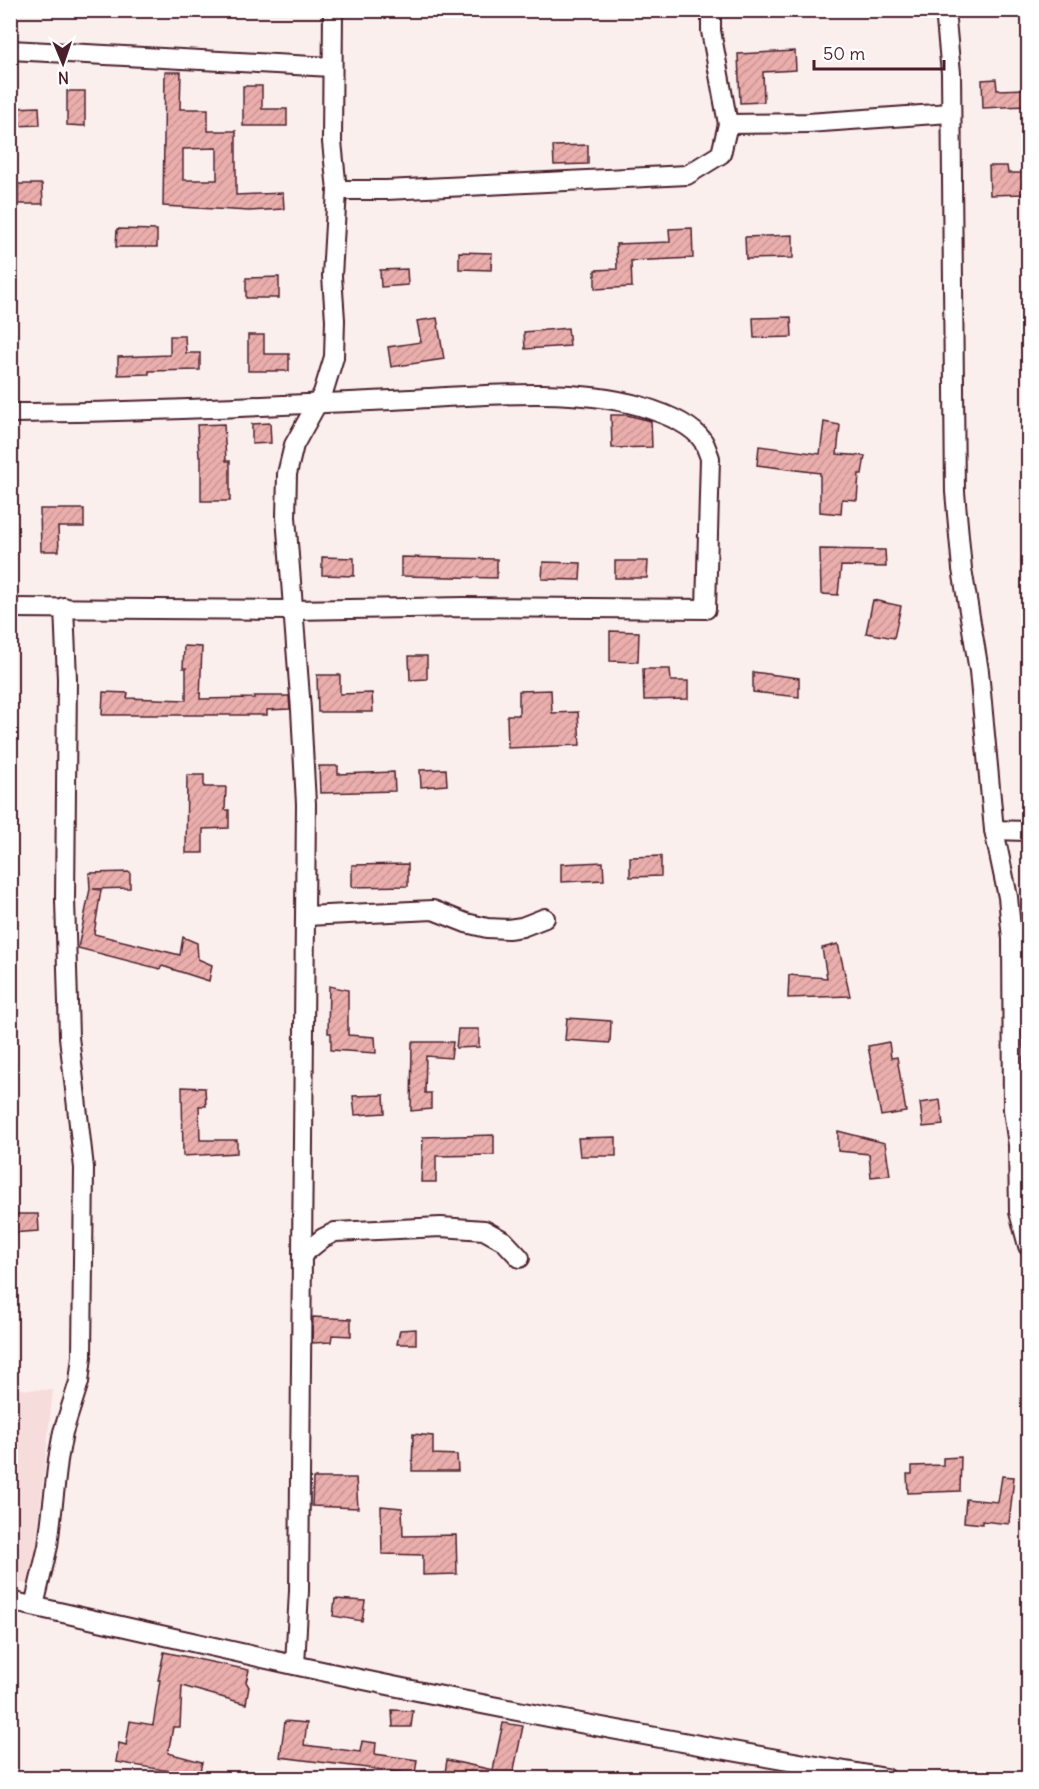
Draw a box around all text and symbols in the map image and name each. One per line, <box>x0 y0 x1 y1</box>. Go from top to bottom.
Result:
north arrow <box>33 33 93 93</box>
scale bar <box>814 33 944 71</box>
text: 50 m <box>823 42 865 65</box>
text: N <box>58 68 69 88</box>

